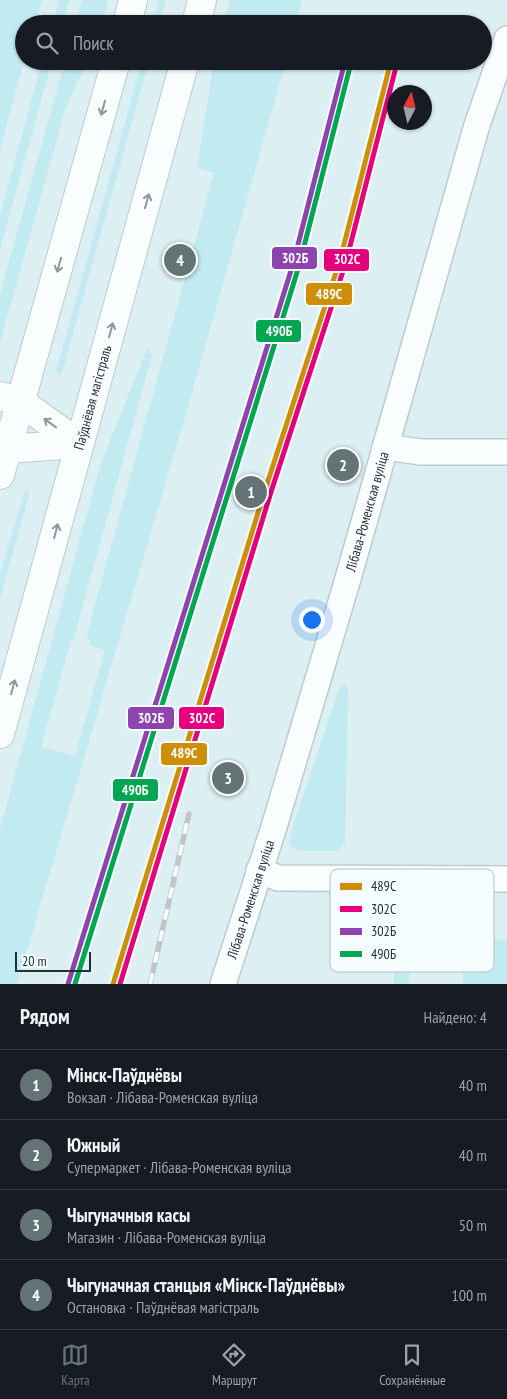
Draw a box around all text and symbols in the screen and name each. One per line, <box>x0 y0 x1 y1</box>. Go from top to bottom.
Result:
search box <box>15 15 492 70</box>
icon: search <box>33 29 61 57</box>
text: Поиск <box>73 31 114 55</box>
north arrow <box>387 85 432 130</box>
one-way arrow <box>98 100 107 116</box>
one-way arrow <box>142 193 152 209</box>
pin: 4 <box>164 241 196 279</box>
line badge: 302Б <box>271 246 318 270</box>
line badge: 302С <box>323 248 370 272</box>
text: 302Б <box>282 249 309 267</box>
text: 302С <box>334 250 361 268</box>
one-way arrow <box>54 256 63 272</box>
line badge: 489С <box>305 282 353 306</box>
text: 489С <box>316 285 343 303</box>
line badge: 490Б <box>255 319 302 343</box>
one-way arrow <box>107 322 116 338</box>
text: 490Б <box>266 322 293 340</box>
street label: Паўднёвая магістраль <box>70 343 115 452</box>
one-way arrow <box>43 418 57 428</box>
pin: 2 <box>327 446 359 484</box>
street label: Лібава-Роменская вуліца <box>341 449 393 575</box>
pin: 1 <box>235 473 267 511</box>
one-way arrow <box>51 523 61 539</box>
your location <box>299 607 325 633</box>
one-way arrow <box>9 680 18 696</box>
line badge: 302Б <box>127 706 175 730</box>
line badge: 302С <box>178 706 225 730</box>
text: 302Б <box>138 709 165 727</box>
text: 302С <box>189 709 216 727</box>
line badge: 489С <box>160 742 208 766</box>
text: 489С <box>171 744 198 762</box>
pin: 3 <box>212 759 244 797</box>
line badge: 490Б <box>112 778 159 802</box>
text: 490Б <box>122 781 149 799</box>
street label: Лібава-Роменская вуліца <box>222 838 278 962</box>
legend <box>330 869 494 972</box>
text: 489С <box>371 877 397 895</box>
text: 302С <box>371 900 397 918</box>
text: 302Б <box>371 922 396 940</box>
text: 490Б <box>371 945 396 963</box>
scale bar <box>15 949 91 972</box>
text: 20 m <box>22 952 47 970</box>
text: Рядом <box>20 1003 70 1030</box>
text: Найдено: 4 <box>424 1007 487 1027</box>
text: Мінск-Паўднёвы <box>67 1063 182 1087</box>
text: 1 <box>32 1075 40 1095</box>
text: 40 m <box>459 1075 487 1095</box>
text: Вокзал · Лібава-Роменская вуліца <box>67 1087 258 1107</box>
text: Южный <box>67 1133 120 1157</box>
text: 2 <box>32 1145 40 1165</box>
text: 40 m <box>459 1145 487 1165</box>
text: Супермаркет · Лібава-Роменская вуліца <box>67 1157 291 1177</box>
text: Чыгуначныя касы <box>67 1203 190 1227</box>
text: 3 <box>32 1215 40 1235</box>
text: 50 m <box>459 1215 487 1235</box>
text: Магазин · Лібава-Роменская вуліца <box>67 1227 266 1247</box>
text: Чыгуначная станцыя «Мінск-Паўднёвы» <box>67 1273 345 1297</box>
text: 4 <box>32 1285 40 1305</box>
text: 100 m <box>452 1285 487 1305</box>
text: Остановка · Паўднёвая магістраль <box>67 1297 259 1317</box>
tab: Карта <box>61 1341 90 1389</box>
tab: Маршрут <box>212 1341 257 1389</box>
tab: Сохранённые <box>379 1341 446 1389</box>

